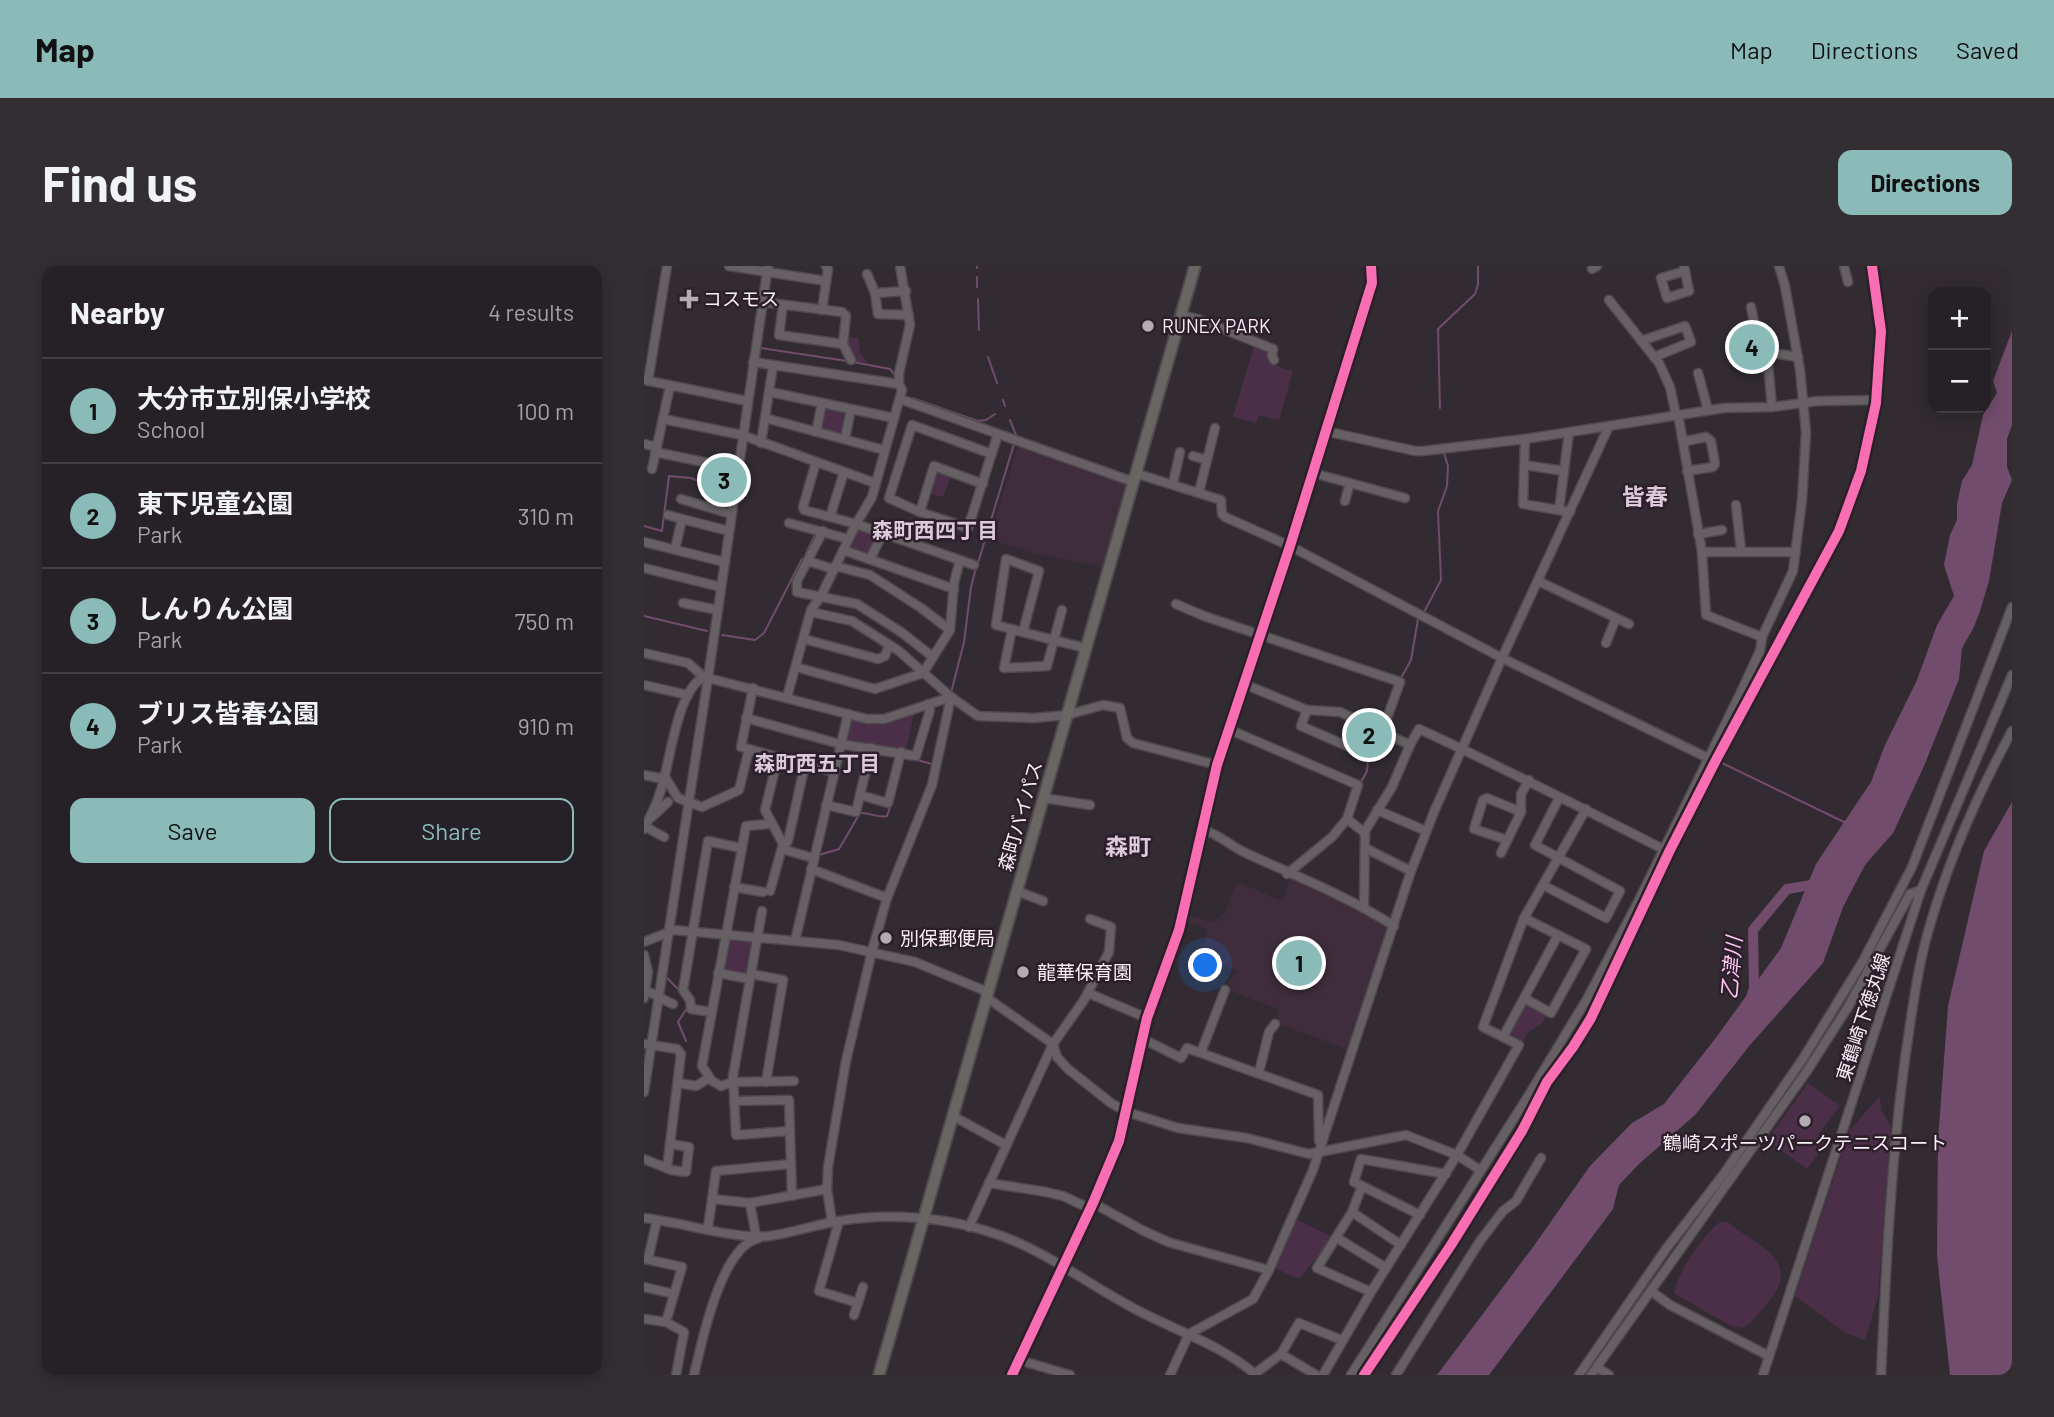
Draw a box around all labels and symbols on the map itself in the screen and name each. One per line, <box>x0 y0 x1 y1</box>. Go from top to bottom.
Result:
place label: コスモス <box>703 287 779 310</box>
marker: コスモス <box>681 291 697 307</box>
place label: RUNEX PARK <box>1162 314 1271 337</box>
marker: RUNEX PARK <box>1140 318 1156 334</box>
pin: 4 <box>1729 321 1775 373</box>
pin: 3 <box>701 454 747 506</box>
district label: 皆春 <box>1622 482 1668 510</box>
district label: 森町西四丁目 <box>872 517 998 542</box>
pin: 2 <box>1346 709 1392 761</box>
district label: 森町西五丁目 <box>754 750 880 775</box>
street label: 森町バイパス <box>993 758 1046 874</box>
district label: 森町 <box>1105 832 1151 860</box>
place label: 別保郵便局 <box>900 926 995 949</box>
marker: 別保郵便局 <box>878 930 894 946</box>
water label: 乙津川 <box>1715 933 1746 1000</box>
pin: 1 <box>1276 937 1322 989</box>
your location <box>1188 948 1222 982</box>
street label: 東鶴崎下徳丸線 <box>1831 950 1894 1084</box>
place label: 龍華保育園 <box>1037 960 1132 983</box>
marker: 龍華保育園 <box>1015 964 1031 980</box>
marker: 鶴崎スポーツパークテニスコート <box>1797 1113 1813 1129</box>
place label: 鶴崎スポーツパークテニスコート <box>1663 1131 1947 1154</box>

